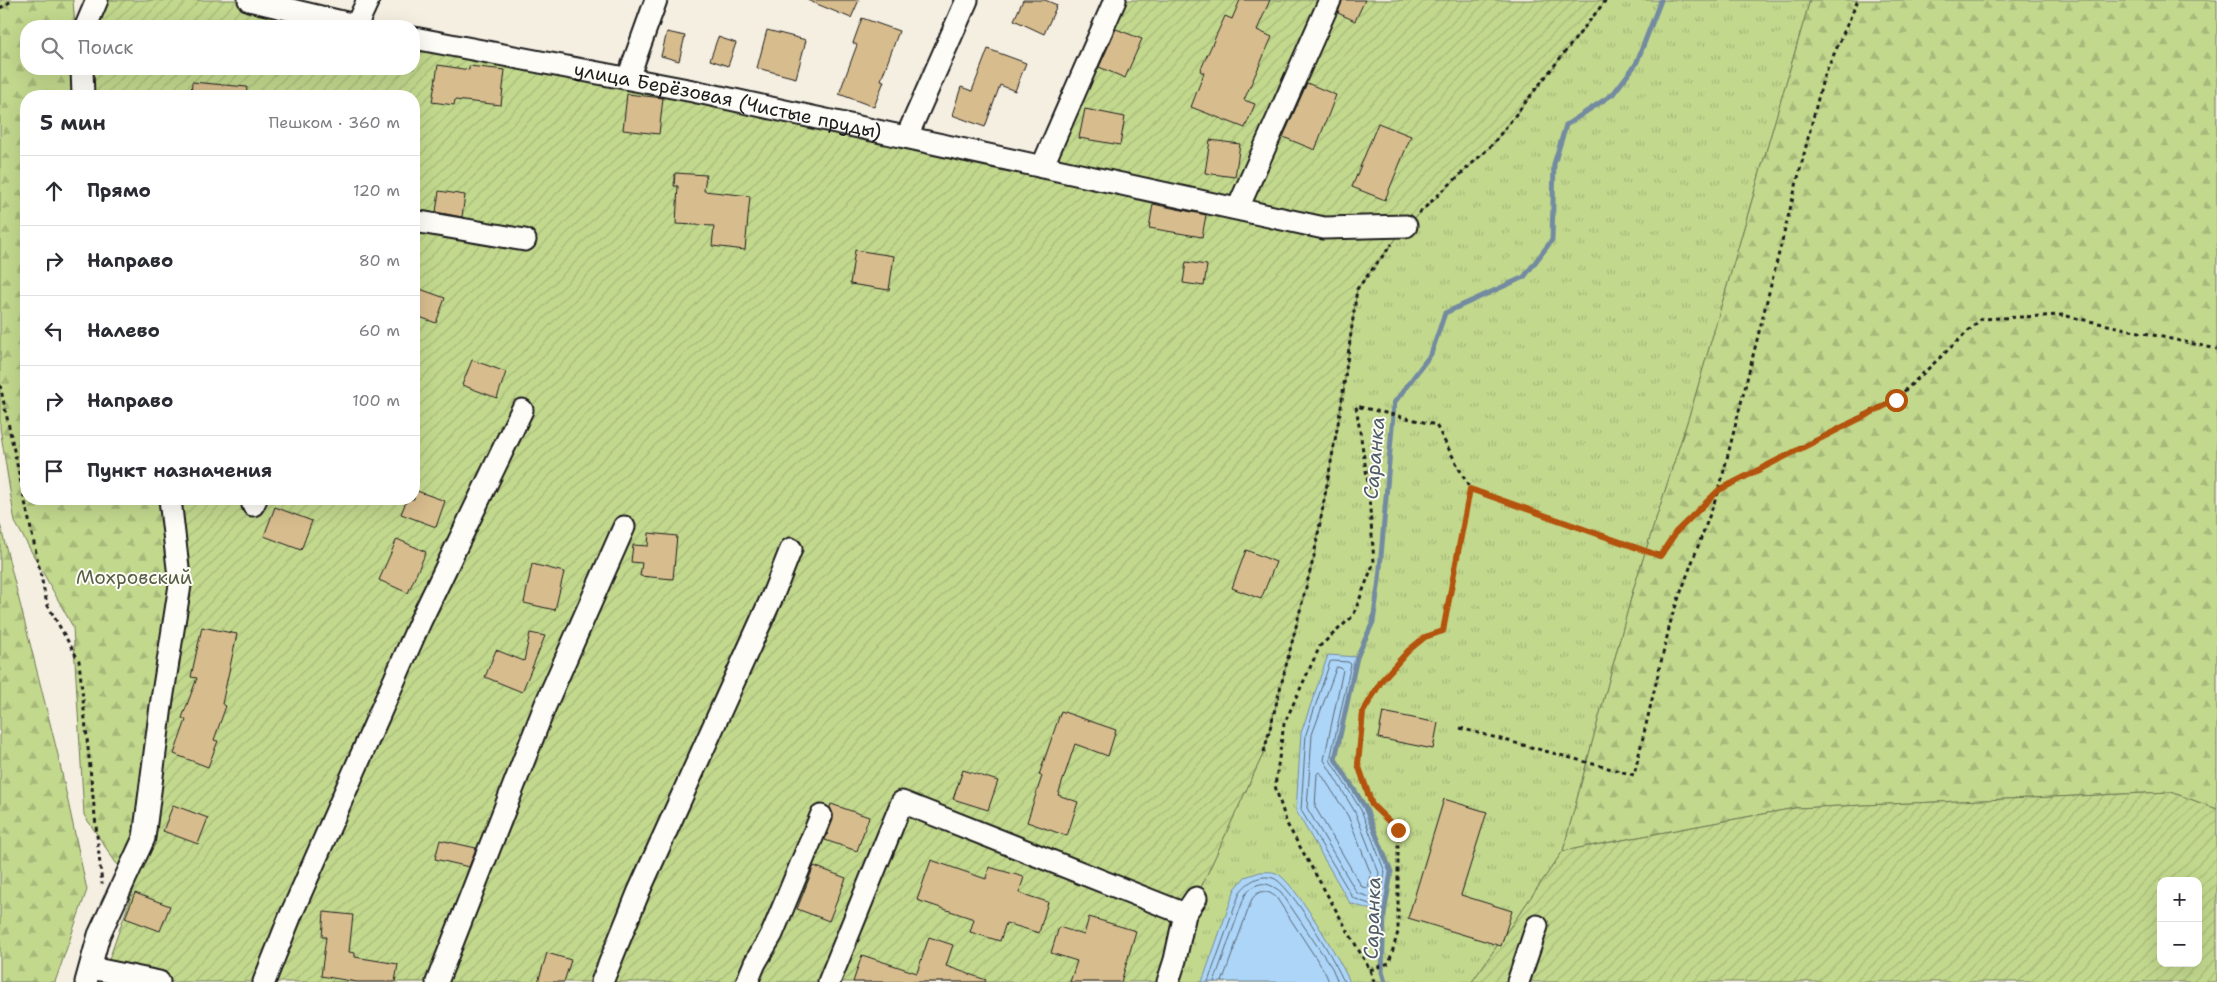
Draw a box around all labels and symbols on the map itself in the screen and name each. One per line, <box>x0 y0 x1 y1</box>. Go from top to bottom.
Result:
street label: улица Берёзовая (Чистые пруды) <box>572 57 884 145</box>
route start <box>1885 389 1908 412</box>
water label: Саранка <box>1357 416 1391 500</box>
park label: Мохровский <box>76 565 192 590</box>
route end <box>1387 819 1410 842</box>
water label: Саранка <box>1358 876 1386 960</box>

